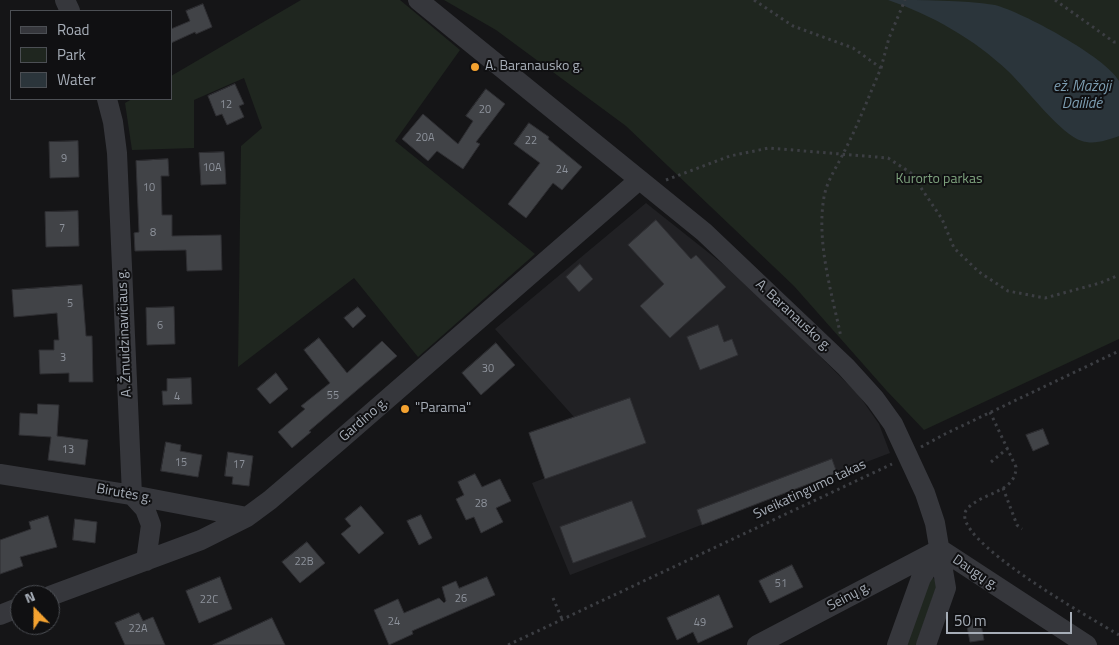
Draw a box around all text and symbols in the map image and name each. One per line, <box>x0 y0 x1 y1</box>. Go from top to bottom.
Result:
legend <box>10 10 172 100</box>
text: Road <box>57 18 89 41</box>
text: Park <box>57 43 86 66</box>
place label: A. Baranausko g. <box>485 59 583 75</box>
marker: A. Baranausko g. <box>469 61 481 73</box>
text: Water <box>57 68 96 91</box>
water label: ež. Mažoji Dailidė <box>1053 78 1111 113</box>
house number: 12 <box>220 98 232 112</box>
house number: 20 <box>479 103 491 117</box>
house number: 20A <box>416 131 434 145</box>
house number: 22 <box>525 134 537 148</box>
house number: 9 <box>61 152 67 166</box>
house number: 10A <box>203 161 221 175</box>
house number: 24 <box>556 163 568 177</box>
park label: Kurorto parkas <box>896 172 982 188</box>
house number: 10 <box>143 181 155 195</box>
house number: 7 <box>59 222 65 236</box>
house number: 8 <box>150 226 156 240</box>
street label: A. Žmuidzinavičiaus g. <box>114 268 136 398</box>
street label: A. Baranausko g. <box>752 277 834 355</box>
house number: 5 <box>67 297 73 311</box>
house number: 6 <box>157 319 163 333</box>
house number: 3 <box>60 351 66 365</box>
house number: 30 <box>482 362 494 376</box>
house number: 55 <box>327 389 339 403</box>
house number: 4 <box>174 390 180 404</box>
street label: Gardino g. <box>336 394 392 446</box>
place label: "Parama" <box>415 401 471 417</box>
marker: "Parama" <box>399 403 411 415</box>
house number: 13 <box>62 443 74 457</box>
house number: 15 <box>175 456 187 470</box>
street label: Sveikatingumo takas <box>751 457 869 523</box>
house number: 17 <box>233 458 245 472</box>
street label: Birutės g. <box>95 481 153 507</box>
house number: 28 <box>475 497 487 511</box>
street label: Daugų g. <box>949 552 1001 594</box>
house number: 22B <box>294 555 314 569</box>
house number: 51 <box>775 577 787 591</box>
street label: Seinų g. <box>825 579 873 615</box>
north arrow <box>10 585 60 635</box>
text: N <box>21 585 38 608</box>
house number: 26 <box>455 592 467 606</box>
house number: 22C <box>200 593 218 607</box>
scale bar <box>949 602 1075 634</box>
text: 50 m <box>954 609 987 632</box>
house number: 24 <box>388 615 400 629</box>
house number: 49 <box>694 616 706 630</box>
house number: 22A <box>129 622 147 636</box>

